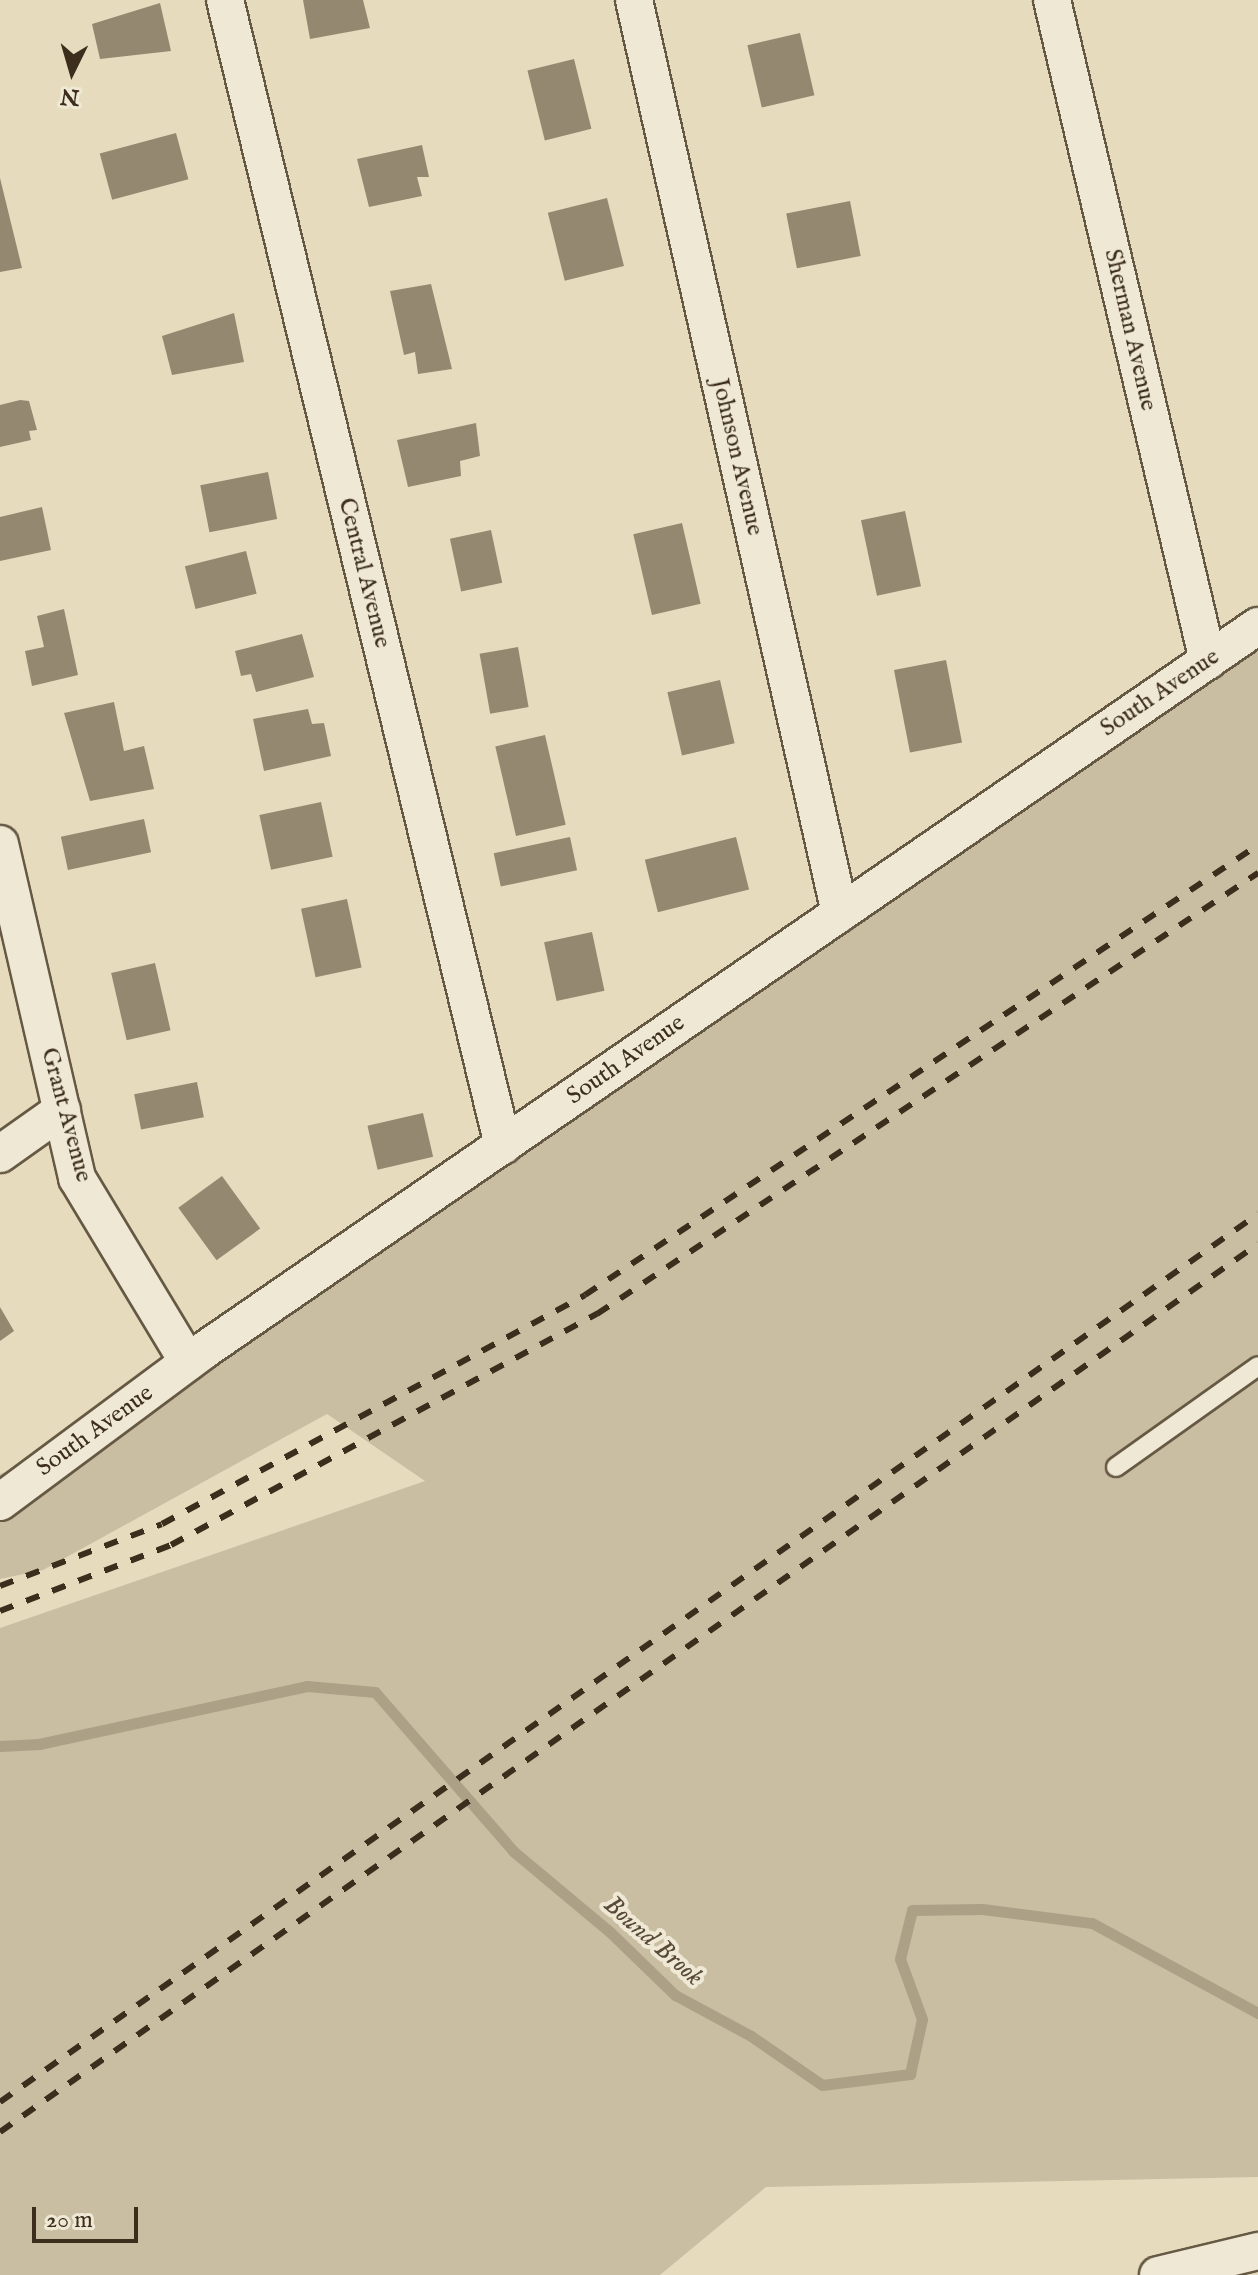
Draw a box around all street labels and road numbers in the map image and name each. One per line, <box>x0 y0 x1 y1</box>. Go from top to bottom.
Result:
street label: Sherman Avenue <box>1097 246 1163 414</box>
street label: Johnson Avenue <box>705 376 769 538</box>
street label: Central Avenue <box>331 495 397 651</box>
street label: South Avenue <box>1095 643 1225 743</box>
street label: South Avenue <box>562 1009 690 1111</box>
street label: Grant Avenue <box>34 1045 98 1185</box>
street label: South Avenue <box>31 1379 159 1483</box>

